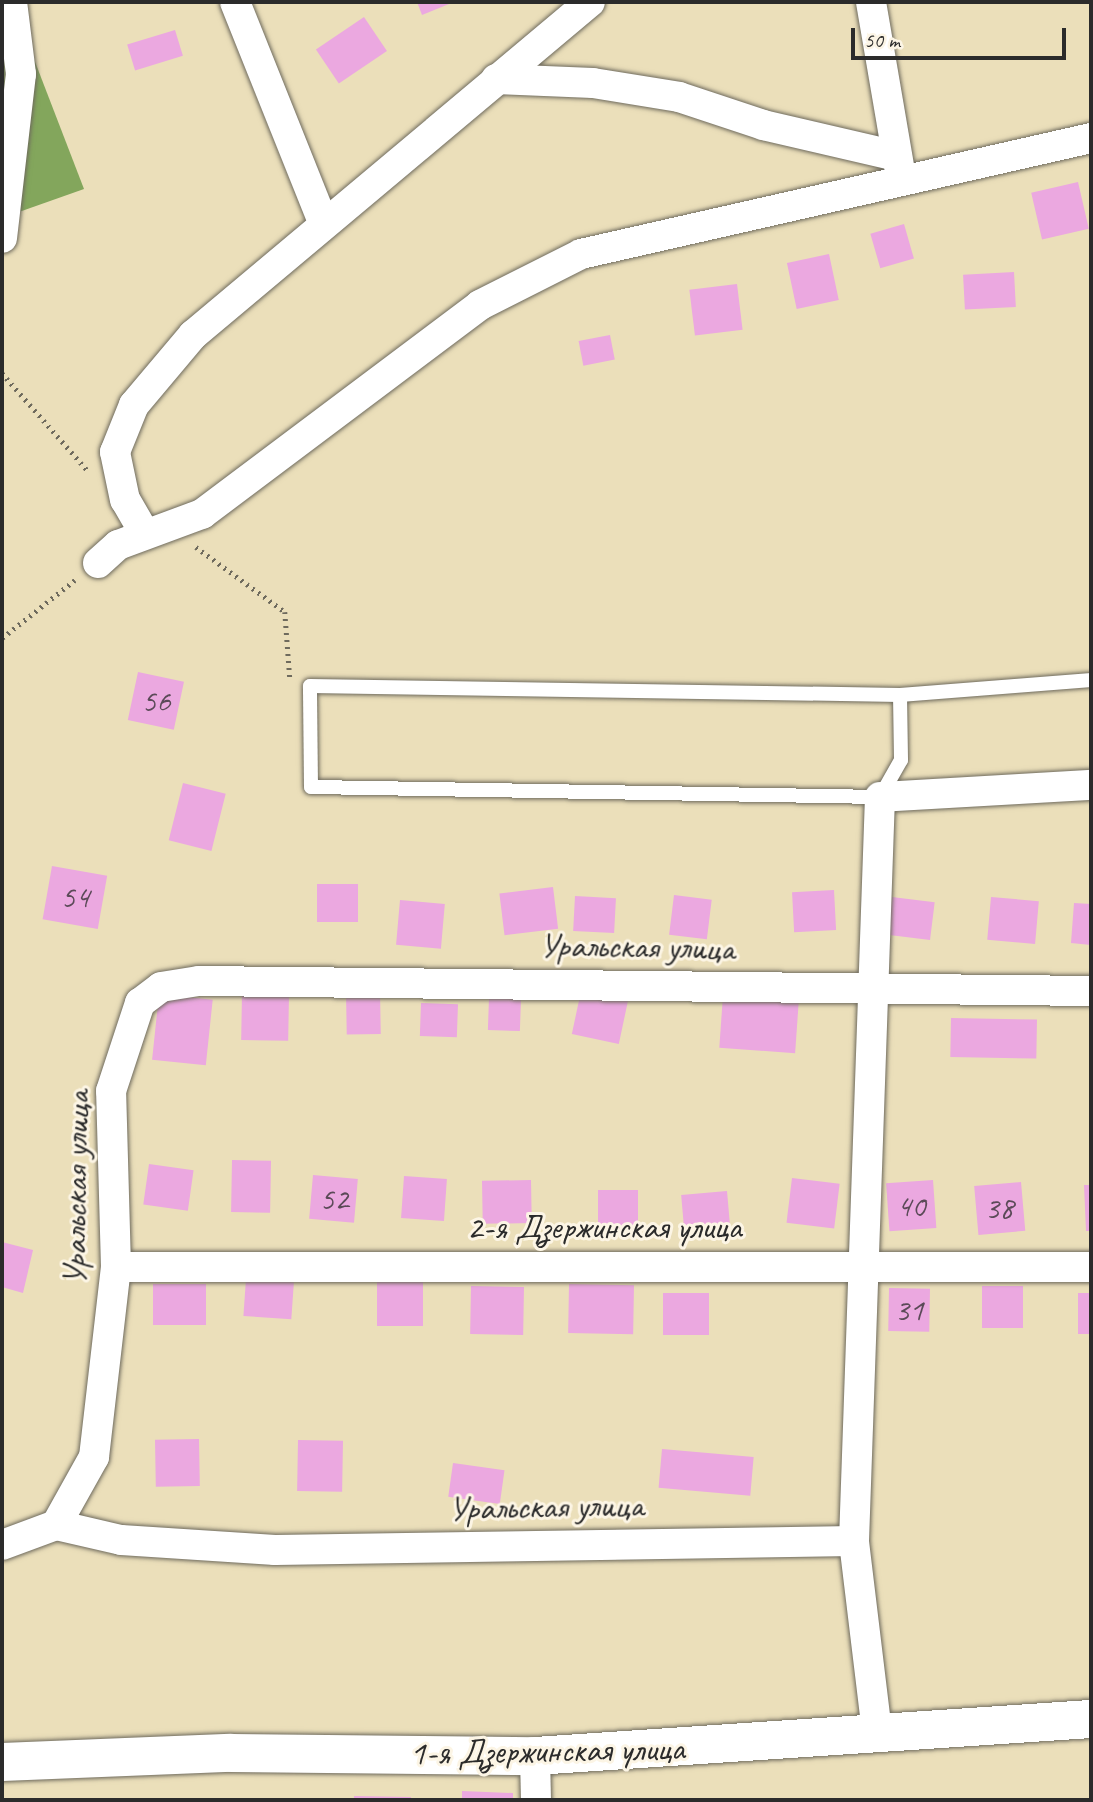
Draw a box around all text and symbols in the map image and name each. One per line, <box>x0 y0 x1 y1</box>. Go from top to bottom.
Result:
scale bar <box>855 14 1070 58</box>
text: 50 m <box>864 27 900 53</box>
house number: 56 <box>142 682 170 720</box>
house number: 54 <box>61 878 89 916</box>
street label: Уральская улица <box>539 924 735 970</box>
street label: Уральская улица <box>53 1090 99 1286</box>
house number: 52 <box>320 1180 348 1218</box>
house number: 40 <box>897 1187 925 1225</box>
house number: 38 <box>985 1189 1013 1227</box>
street label: 2-я Дзержинская улица <box>463 1206 745 1248</box>
house number: 31 <box>895 1291 923 1329</box>
street label: Уральская улица <box>448 1484 644 1530</box>
street label: 1-я Дзержинская улица <box>406 1728 688 1774</box>

